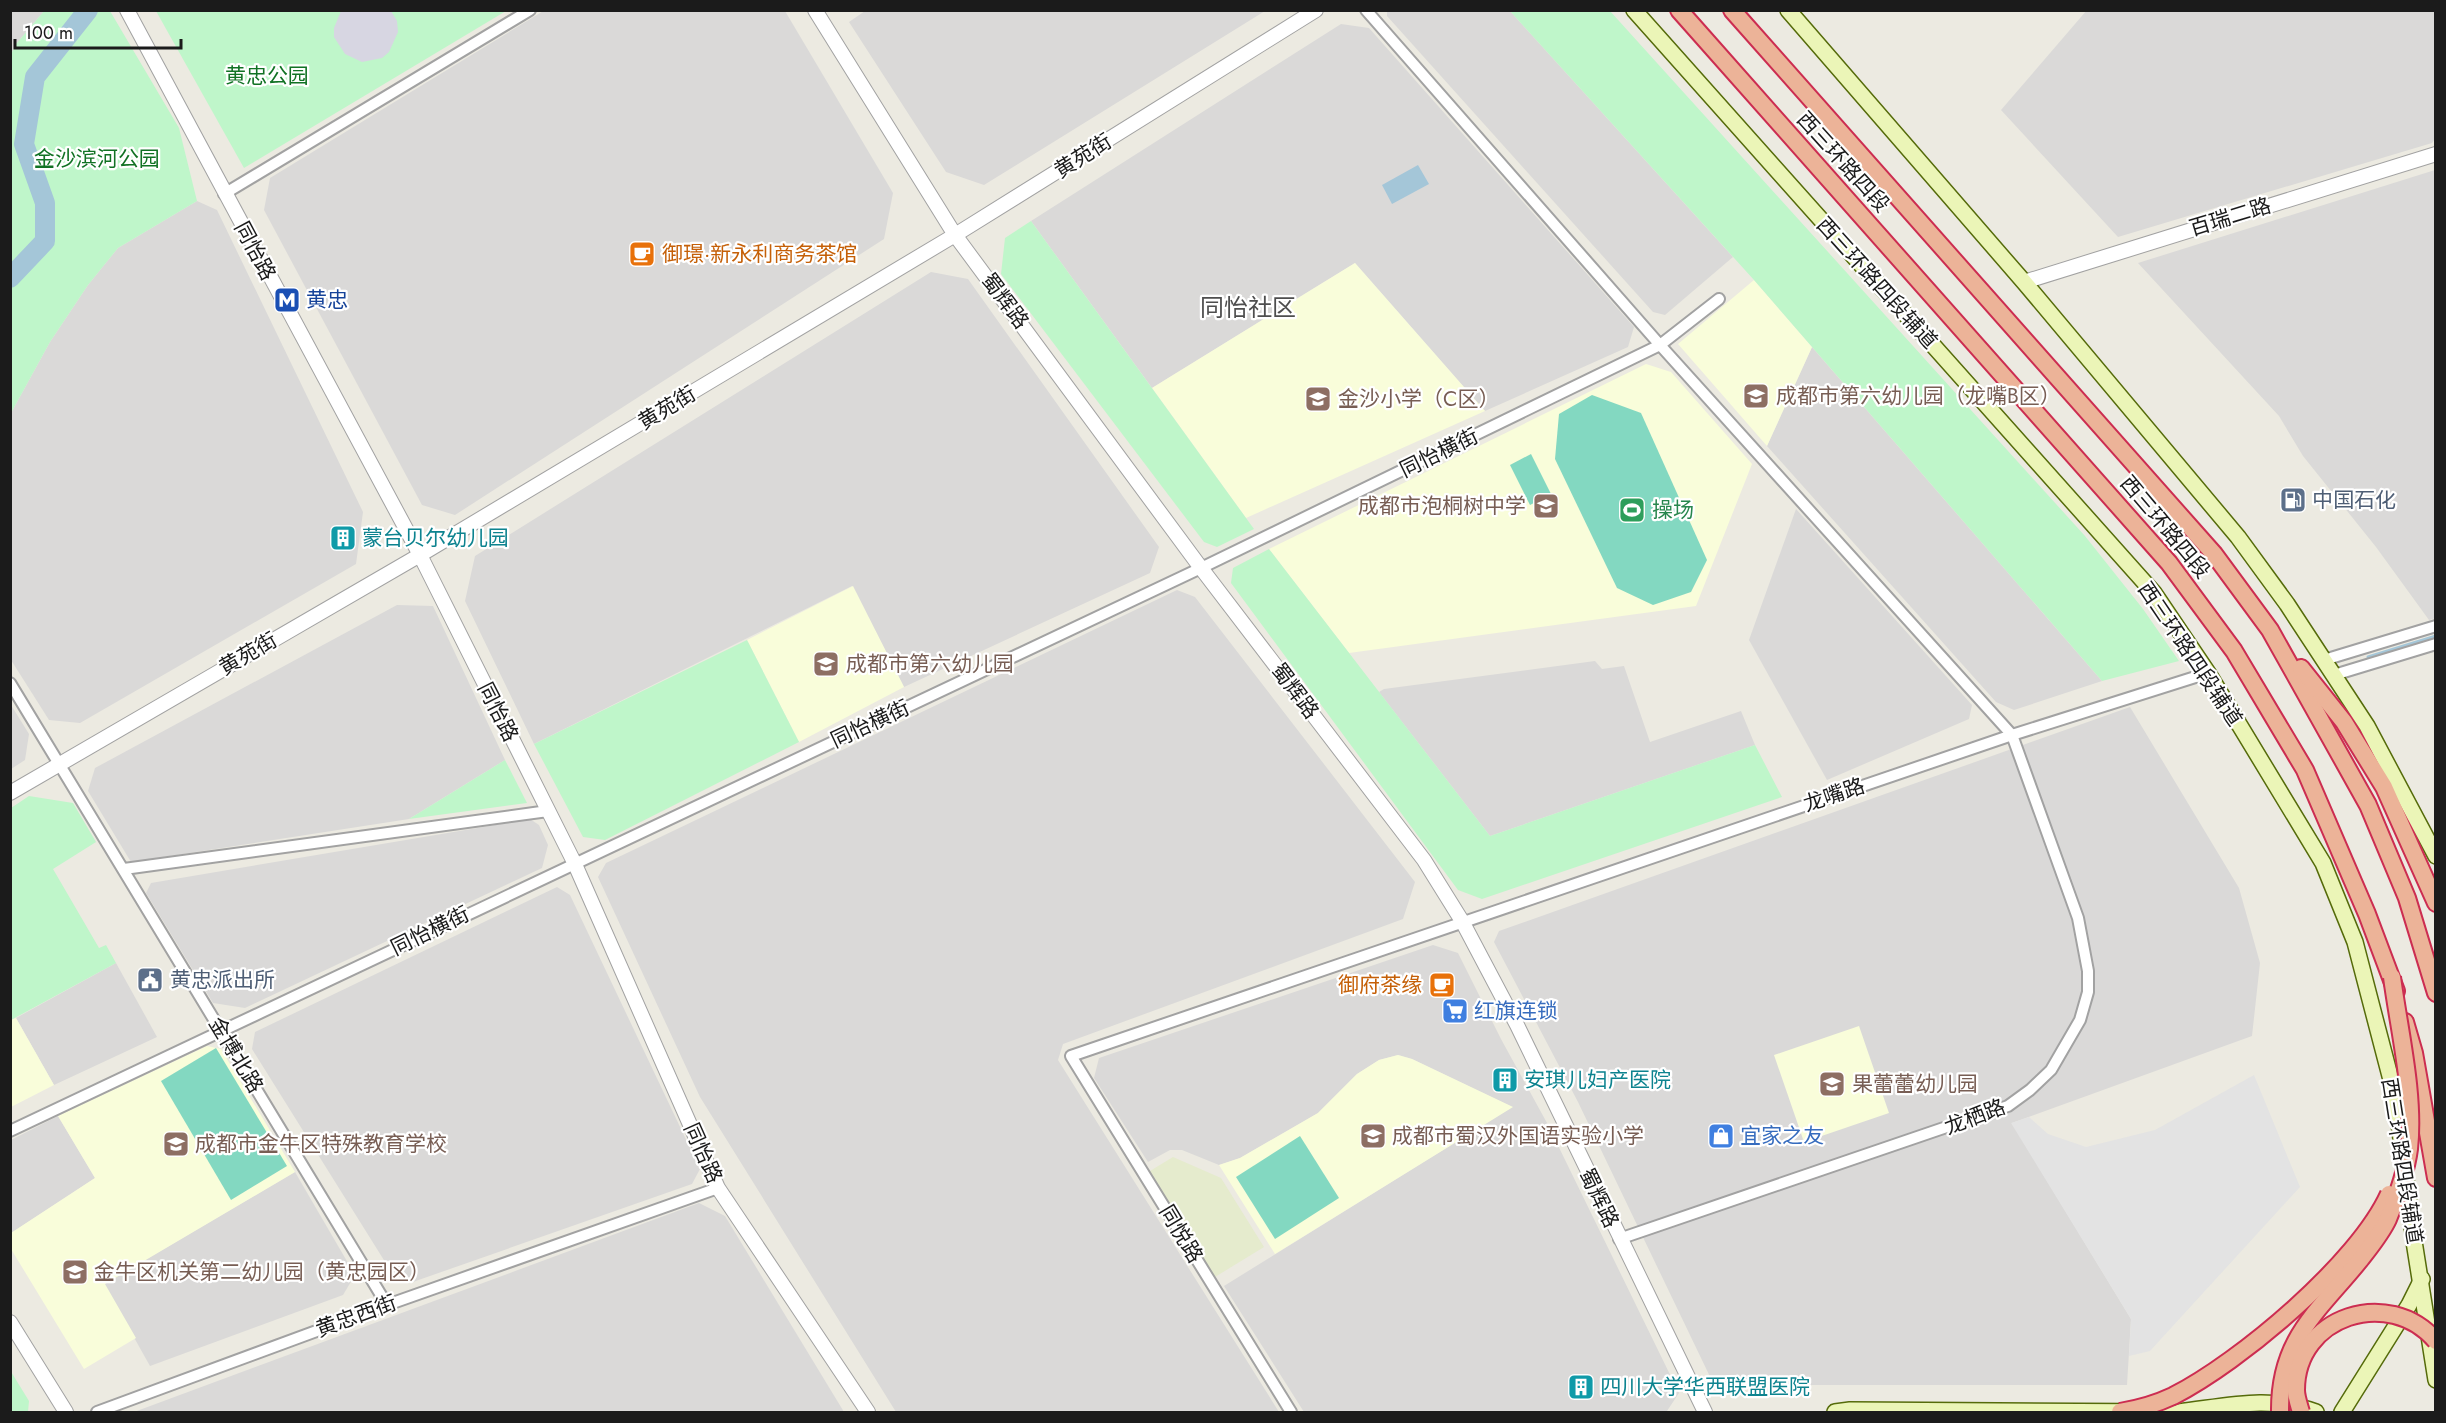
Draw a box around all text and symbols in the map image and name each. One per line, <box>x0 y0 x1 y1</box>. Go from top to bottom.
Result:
scale bar <box>15 12 182 50</box>
text: 100 m <box>24 20 73 46</box>
park label: 黄忠公园 <box>225 61 309 91</box>
street label: 西三环路四段 <box>1790 105 1896 219</box>
street label: 黄苑街 <box>1048 127 1118 185</box>
park label: 金沙滨河公园 <box>34 144 160 174</box>
street label: 百瑞二路 <box>2185 190 2275 244</box>
street label: 西三环路四段辅道 <box>1810 211 1944 355</box>
street label: 同怡路 <box>227 216 283 286</box>
cafe icon: 御璟·新永利商务茶馆 <box>627 239 657 269</box>
place label: 御璟·新永利商务茶馆 <box>662 239 857 269</box>
street label: 蜀辉路 <box>974 267 1036 335</box>
metro station icon: 黄忠 <box>272 285 302 315</box>
place label: 黄忠 <box>306 285 348 315</box>
district label: 同怡社区 <box>1200 290 1296 325</box>
street label: 黄苑街 <box>632 379 702 437</box>
school or university icon: 成都市第六幼儿园（龙嘴B区） <box>1741 381 1771 411</box>
place label: 成都市第六幼儿园（龙嘴B区） <box>1776 381 2061 411</box>
school or university icon: 金沙小学（C区） <box>1303 384 1333 414</box>
place label: 金沙小学（C区） <box>1338 384 1499 414</box>
street label: 同怡横街 <box>1395 421 1483 485</box>
street label: 西三环路四段 <box>2113 469 2217 585</box>
fuel station icon: 中国石化 <box>2278 485 2308 515</box>
place label: 中国石化 <box>2312 485 2396 515</box>
place label: 成都市泡桐树中学 <box>1358 491 1526 521</box>
school or university icon: 成都市泡桐树中学 <box>1531 491 1561 521</box>
sports icon: 操场 <box>1617 495 1647 525</box>
place label: 操场 <box>1652 495 1694 525</box>
building icon: 蒙台贝尔幼儿园 <box>328 523 358 553</box>
place label: 蒙台贝尔幼儿园 <box>362 523 509 553</box>
street label: 西三环路四段辅道 <box>2131 576 2249 732</box>
street label: 黄苑街 <box>213 625 283 683</box>
school or university icon: 成都市第六幼儿园 <box>811 649 841 679</box>
place label: 成都市第六幼儿园 <box>846 649 1014 679</box>
street label: 蜀辉路 <box>1264 657 1326 725</box>
street label: 同怡路 <box>470 677 526 747</box>
street label: 同怡横街 <box>826 693 914 755</box>
street label: 龙嘴路 <box>1799 771 1869 819</box>
street label: 同怡横街 <box>386 899 474 963</box>
public building icon: 黄忠派出所 <box>135 965 165 995</box>
place label: 黄忠派出所 <box>170 965 275 995</box>
place label: 御府茶缘 <box>1338 970 1422 1000</box>
cafe icon: 御府茶缘 <box>1427 970 1457 1000</box>
supermarket icon: 红旗连锁 <box>1440 996 1470 1026</box>
place label: 红旗连锁 <box>1474 996 1558 1026</box>
street label: 金博北路 <box>202 1011 270 1099</box>
building icon: 安琪儿妇产医院 <box>1490 1065 1520 1095</box>
place label: 安琪儿妇产医院 <box>1524 1065 1671 1095</box>
school or university icon: 果蕾蕾幼儿园 <box>1817 1069 1847 1099</box>
place label: 果蕾蕾幼儿园 <box>1852 1069 1978 1099</box>
street label: 西三环路四段辅道 <box>2374 1076 2430 1246</box>
street label: 龙栖路 <box>1940 1092 2010 1142</box>
street label: 同怡路 <box>676 1118 730 1188</box>
school or university icon: 成都市蜀汉外国语实验小学 <box>1358 1121 1388 1151</box>
place label: 成都市蜀汉外国语实验小学 <box>1392 1121 1644 1151</box>
shop icon: 宜家之友 <box>1706 1121 1736 1151</box>
place label: 宜家之友 <box>1740 1121 1824 1151</box>
school or university icon: 成都市金牛区特殊教育学校 <box>161 1129 191 1159</box>
place label: 成都市金牛区特殊教育学校 <box>195 1129 447 1159</box>
street label: 蜀辉路 <box>1572 1163 1626 1233</box>
street label: 同悦路 <box>1152 1199 1210 1269</box>
school or university icon: 金牛区机关第二幼儿园（黄忠园区） <box>60 1257 90 1287</box>
place label: 金牛区机关第二幼儿园（黄忠园区） <box>94 1257 430 1287</box>
street label: 黄忠西街 <box>311 1288 401 1344</box>
building icon: 四川大学华西联盟医院 <box>1566 1372 1596 1402</box>
place label: 四川大学华西联盟医院 <box>1600 1372 1810 1402</box>

